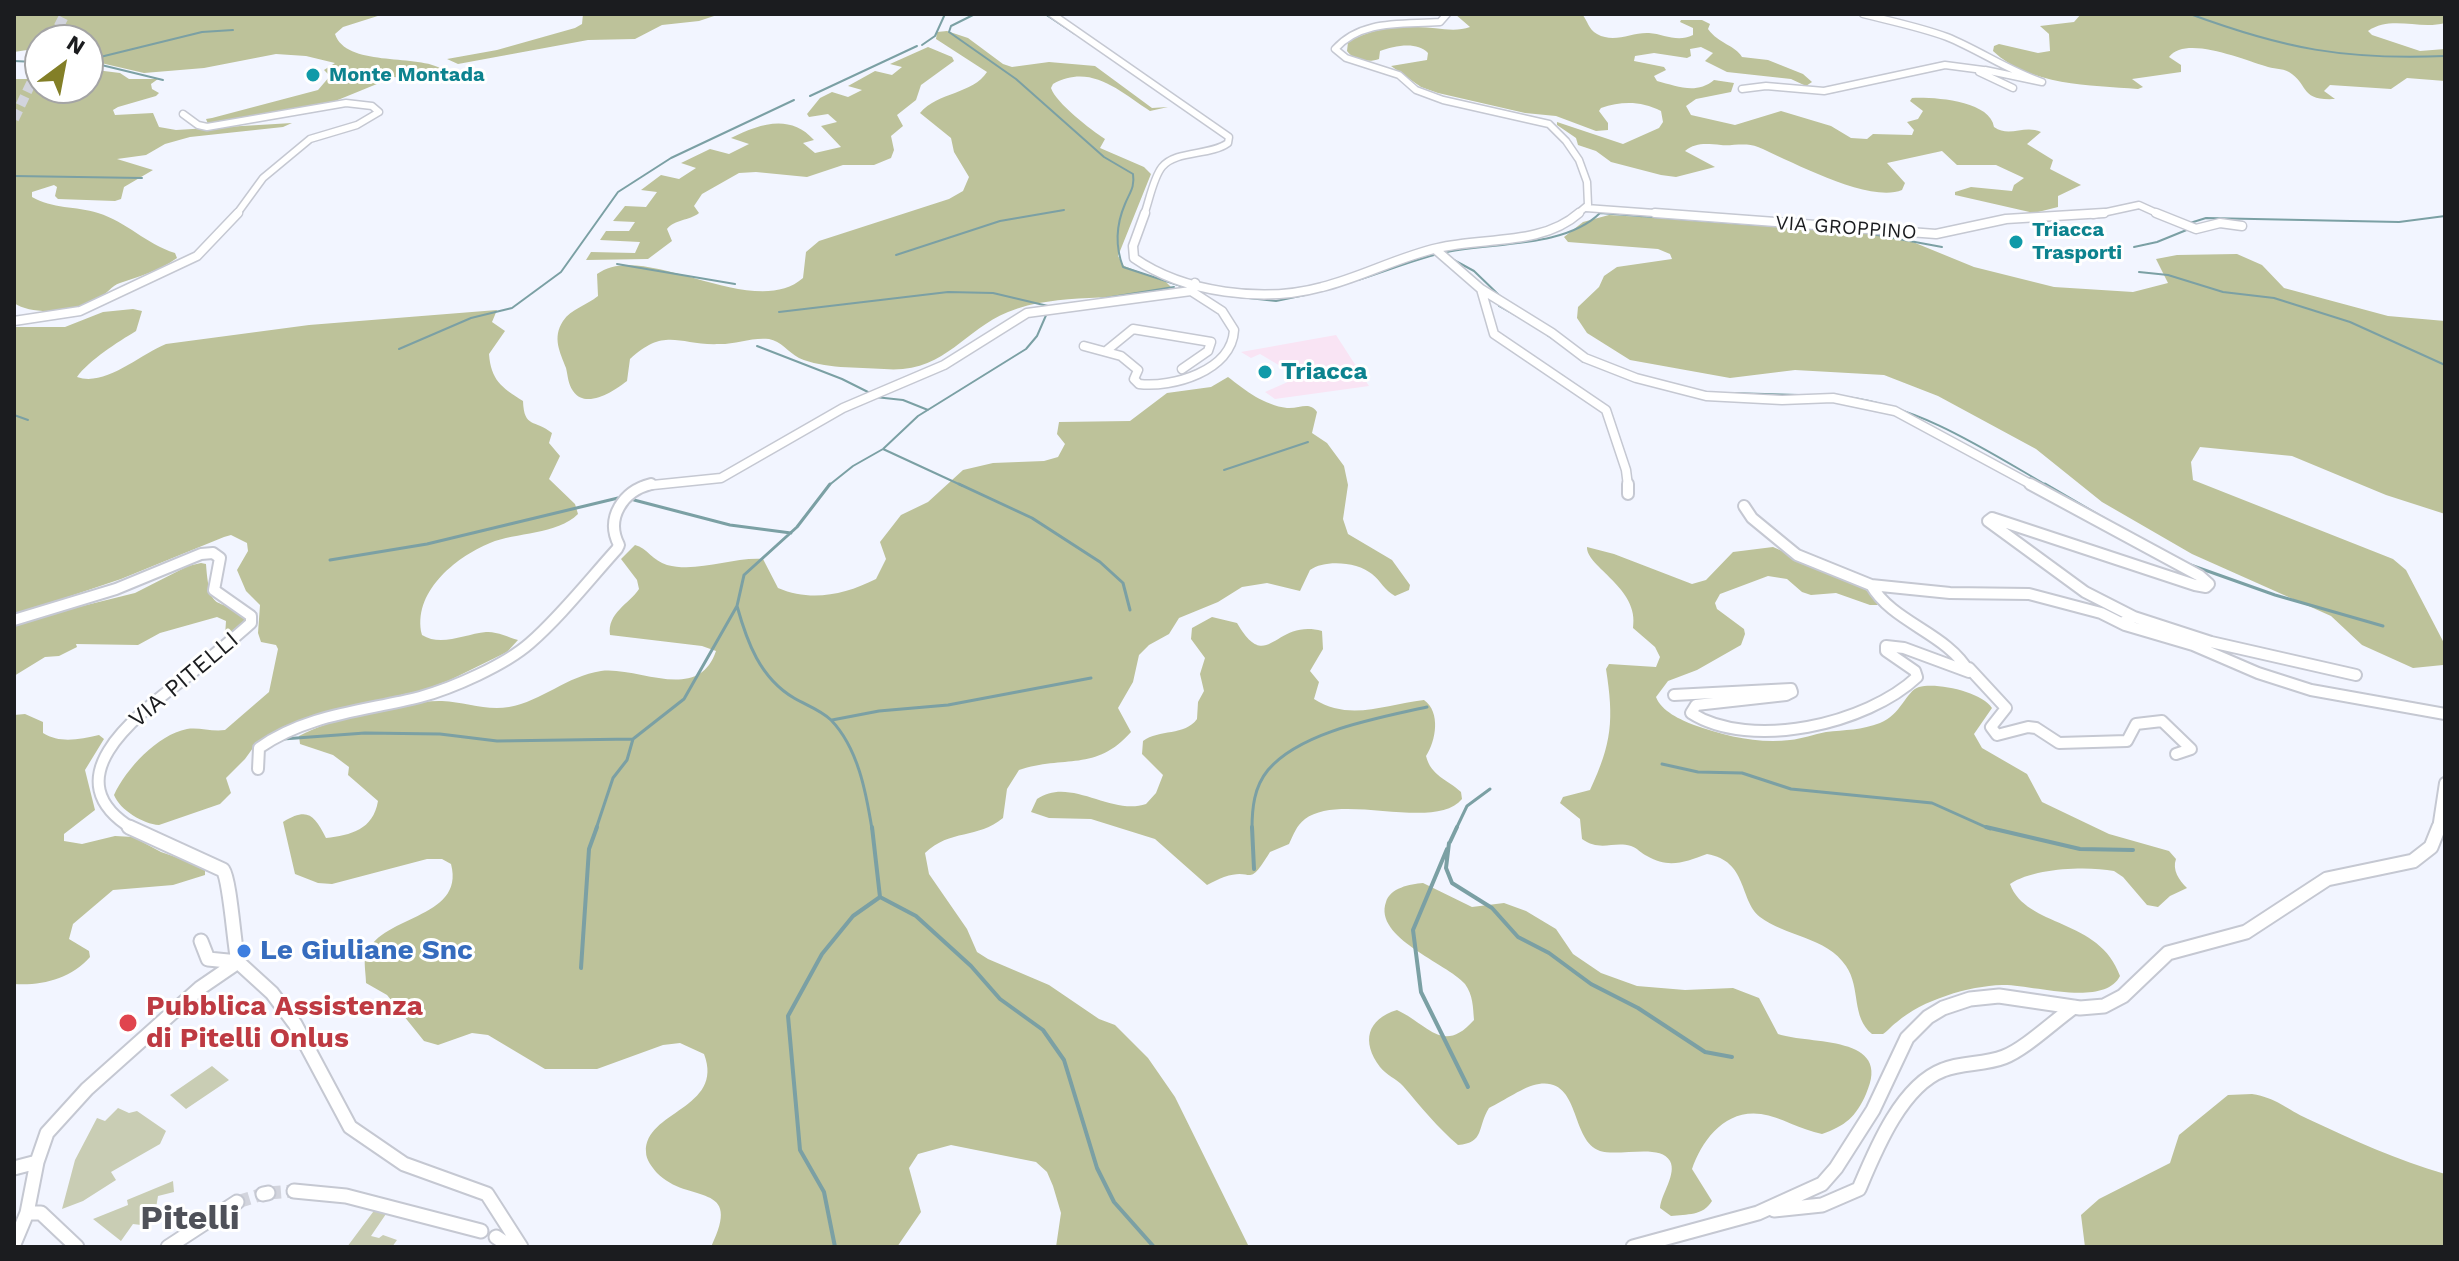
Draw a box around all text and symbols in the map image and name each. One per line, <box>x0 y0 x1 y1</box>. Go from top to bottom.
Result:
north arrow <box>24 24 104 104</box>
text: N <box>62 30 89 60</box>
place label: Monte Montada <box>329 63 484 87</box>
marker: Monte Montada <box>304 66 322 84</box>
street label: VIA GROPPINO <box>1775 211 1917 245</box>
place label: Triacca Trasporti <box>2032 218 2122 265</box>
marker: Triacca Trasporti <box>2007 233 2025 251</box>
place label: Triacca <box>1281 358 1367 386</box>
marker: Triacca <box>1256 363 1274 381</box>
street label: VIA PITELLI <box>123 626 245 734</box>
place label: Le Giuliane Snc <box>260 934 473 968</box>
marker: Le Giuliane Snc <box>235 942 253 960</box>
place label: Pubblica Assistenza di Pitelli Onlus <box>146 990 423 1056</box>
marker: Pubblica Assistenza di Pitelli Onlus <box>117 1012 139 1034</box>
district label: Pitelli <box>140 1199 240 1239</box>

